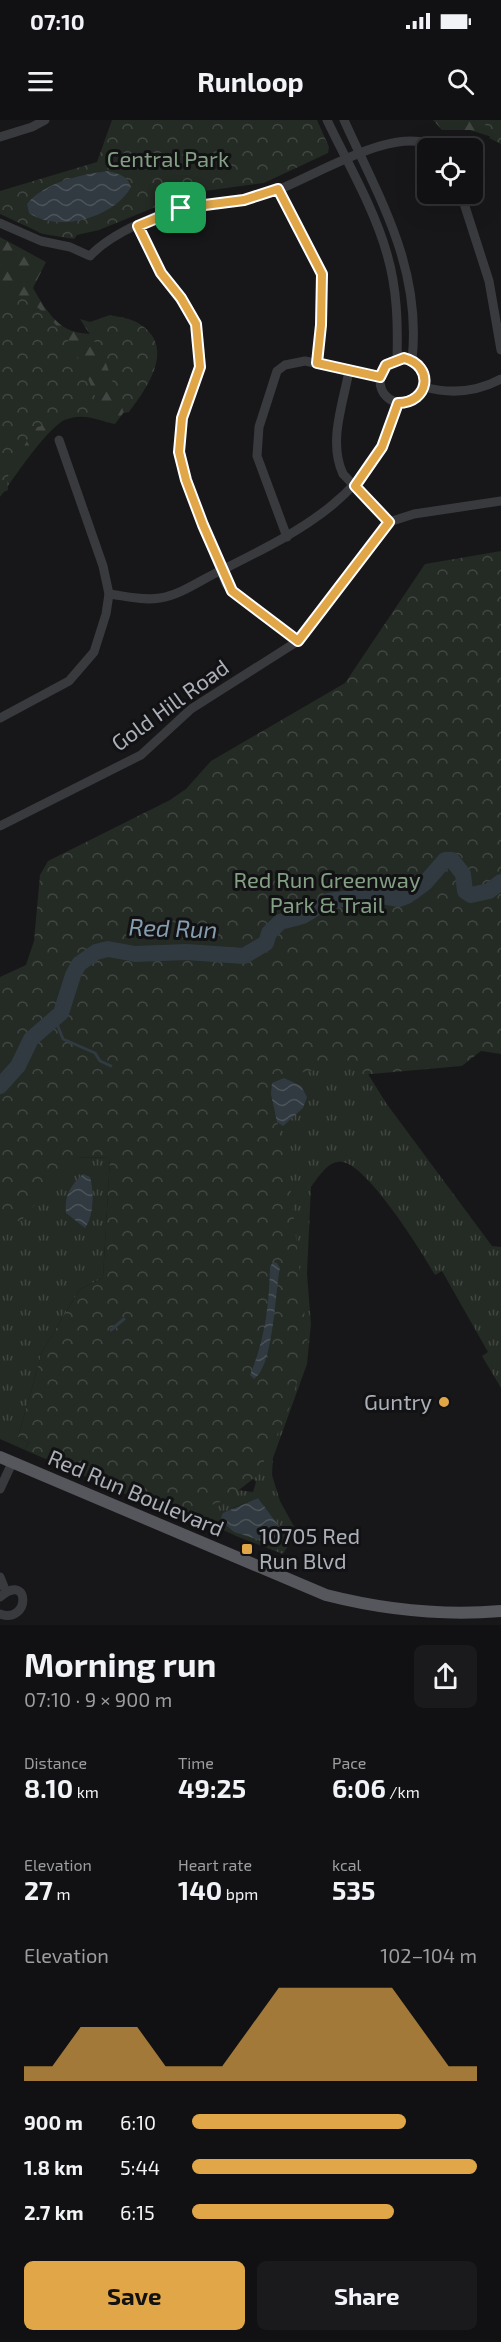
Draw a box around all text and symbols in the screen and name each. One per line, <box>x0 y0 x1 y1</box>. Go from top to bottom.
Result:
text: 07:10 <box>30 8 85 34</box>
icon: menu <box>24 65 57 98</box>
text: Runloop <box>197 65 304 97</box>
icon: search <box>444 65 477 98</box>
map controls <box>417 138 483 204</box>
button: locate <box>417 138 483 204</box>
park label: Central Park <box>107 145 229 171</box>
pin <box>155 182 206 233</box>
icon: arrive <box>164 191 197 224</box>
street label: Gold Hill Road <box>106 653 233 755</box>
park label: Red Run Greenway Park & Trail <box>233 866 421 917</box>
water label: Red Run <box>128 911 218 944</box>
place label: Guntry <box>364 1388 432 1414</box>
marker: Guntry <box>437 1395 451 1409</box>
street label: Red Run Boulevard <box>45 1443 228 1541</box>
place label: 10705 Red Run Blvd <box>259 1522 360 1573</box>
marker: 10705 Red Run Blvd <box>240 1542 254 1556</box>
text: Morning run <box>24 1644 216 1684</box>
button: share <box>414 1645 477 1708</box>
text: 07:10 · 9 × 900 m <box>24 1687 172 1711</box>
text: Distance <box>24 1753 87 1772</box>
text: Time <box>178 1753 214 1772</box>
text: Pace <box>332 1753 366 1772</box>
text: 8.10 <box>24 1772 73 1803</box>
text: 49:25 <box>178 1772 246 1803</box>
text: 6:06 <box>332 1772 386 1803</box>
text: km <box>73 1782 99 1801</box>
text: /km <box>386 1782 420 1801</box>
text: Elevation <box>24 1855 92 1874</box>
text: Heart rate <box>178 1855 252 1874</box>
text: kcal <box>332 1855 361 1874</box>
text: 27 <box>24 1874 53 1905</box>
text: 140 <box>178 1874 222 1905</box>
text: 535 <box>332 1874 375 1905</box>
text: m <box>53 1884 70 1903</box>
text: bpm <box>222 1884 258 1903</box>
text: Elevation <box>24 1943 109 1967</box>
text: 102–104 m <box>380 1943 477 1967</box>
text: 900 m <box>24 2110 83 2134</box>
text: 6:10 <box>120 2110 156 2134</box>
text: 1.8 km <box>24 2155 83 2179</box>
text: 5:44 <box>120 2155 160 2179</box>
text: 2.7 km <box>24 2200 84 2224</box>
text: 6:15 <box>120 2200 155 2224</box>
button: Save <box>24 2261 245 2330</box>
button: Share <box>257 2261 477 2330</box>

